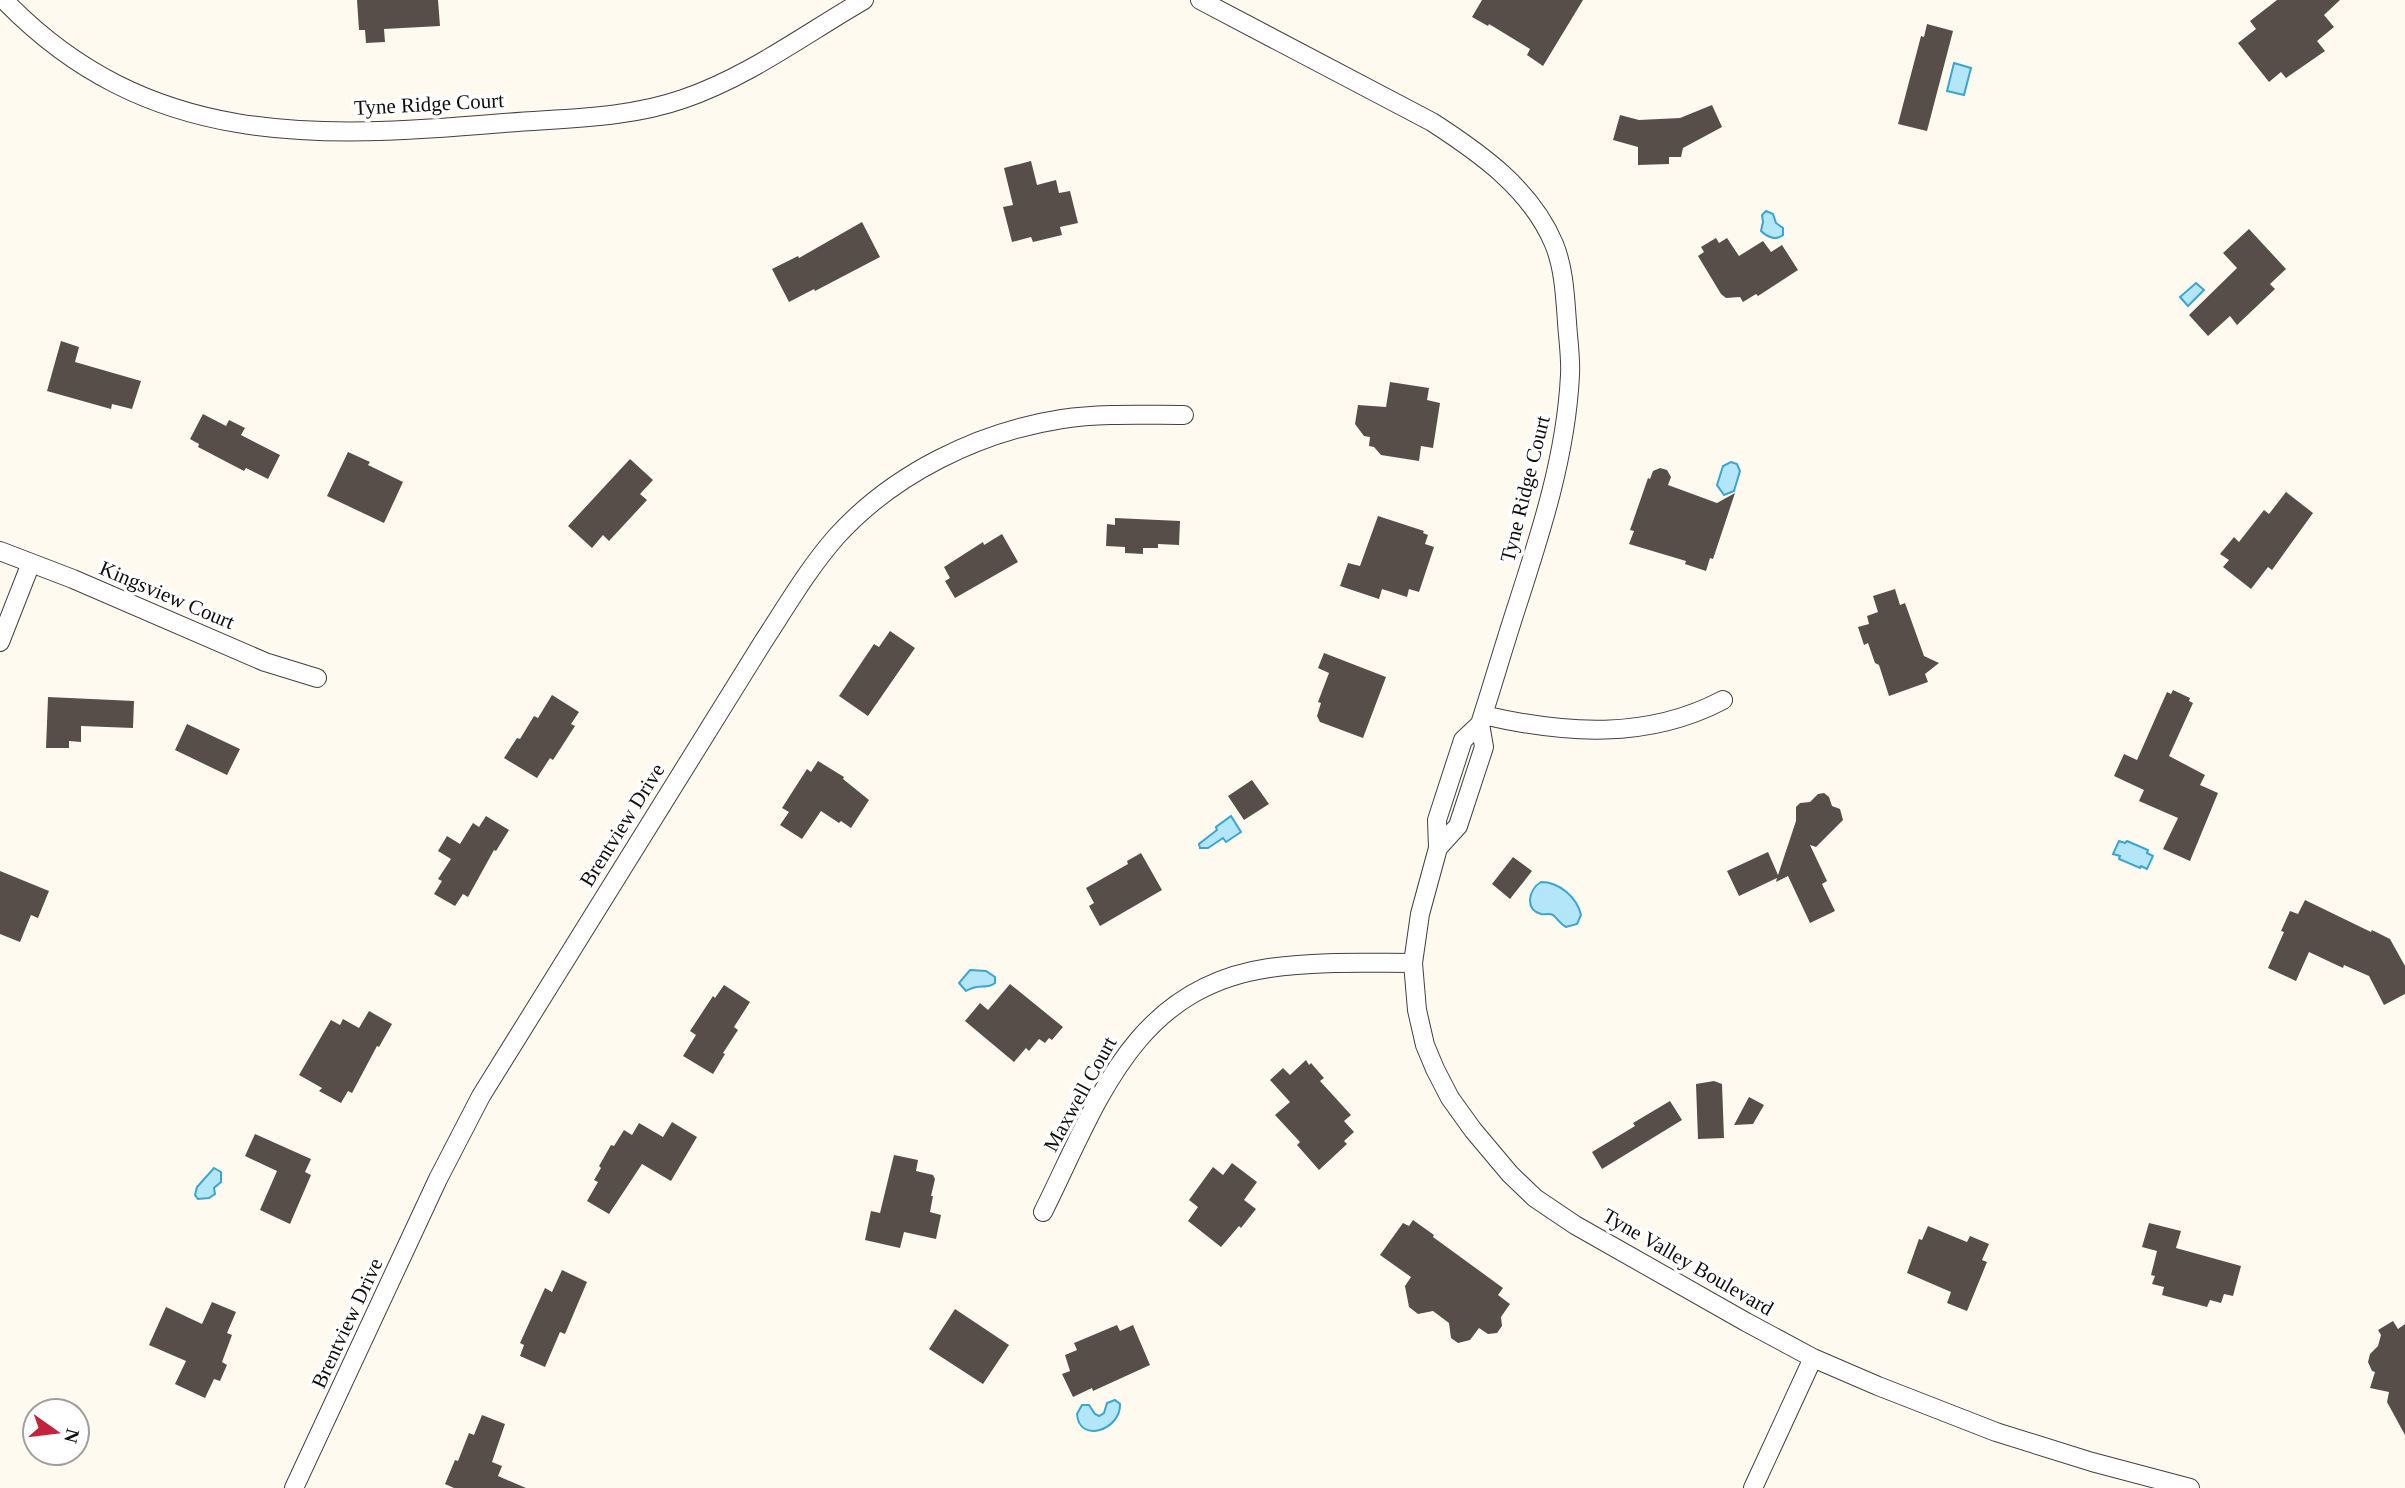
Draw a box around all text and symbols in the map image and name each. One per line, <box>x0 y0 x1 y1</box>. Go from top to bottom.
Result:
street label: Tyne Ridge Court <box>353 88 505 120</box>
street label: Tyne Ridge Court <box>1495 413 1555 565</box>
street label: Kingsview Court <box>96 556 238 634</box>
street label: Brentview Drive <box>575 759 669 891</box>
street label: Maxwell Court <box>1039 1032 1122 1156</box>
street label: Tyne Valley Boulevard <box>1598 1203 1778 1321</box>
street label: Brentview Drive <box>306 1254 388 1392</box>
north arrow <box>21 1397 91 1467</box>
text: N <box>60 1427 84 1445</box>

